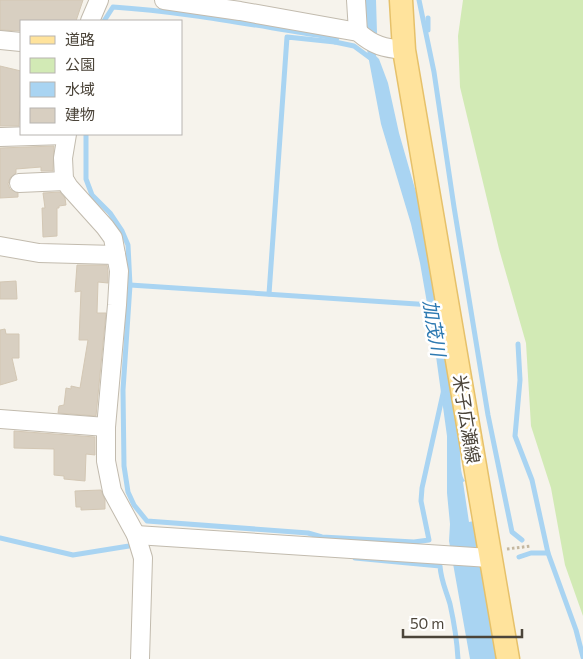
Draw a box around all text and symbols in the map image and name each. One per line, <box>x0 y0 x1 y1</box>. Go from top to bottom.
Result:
legend <box>20 20 182 135</box>
text: 道路 <box>65 30 95 48</box>
text: 公園 <box>65 55 95 73</box>
text: 水域 <box>65 80 95 98</box>
text: 建物 <box>65 105 95 123</box>
water label: 加茂川 <box>419 298 451 360</box>
street label: 米子広瀬線 <box>449 373 485 465</box>
scale bar <box>403 606 522 638</box>
text: 50 m <box>410 614 444 632</box>

